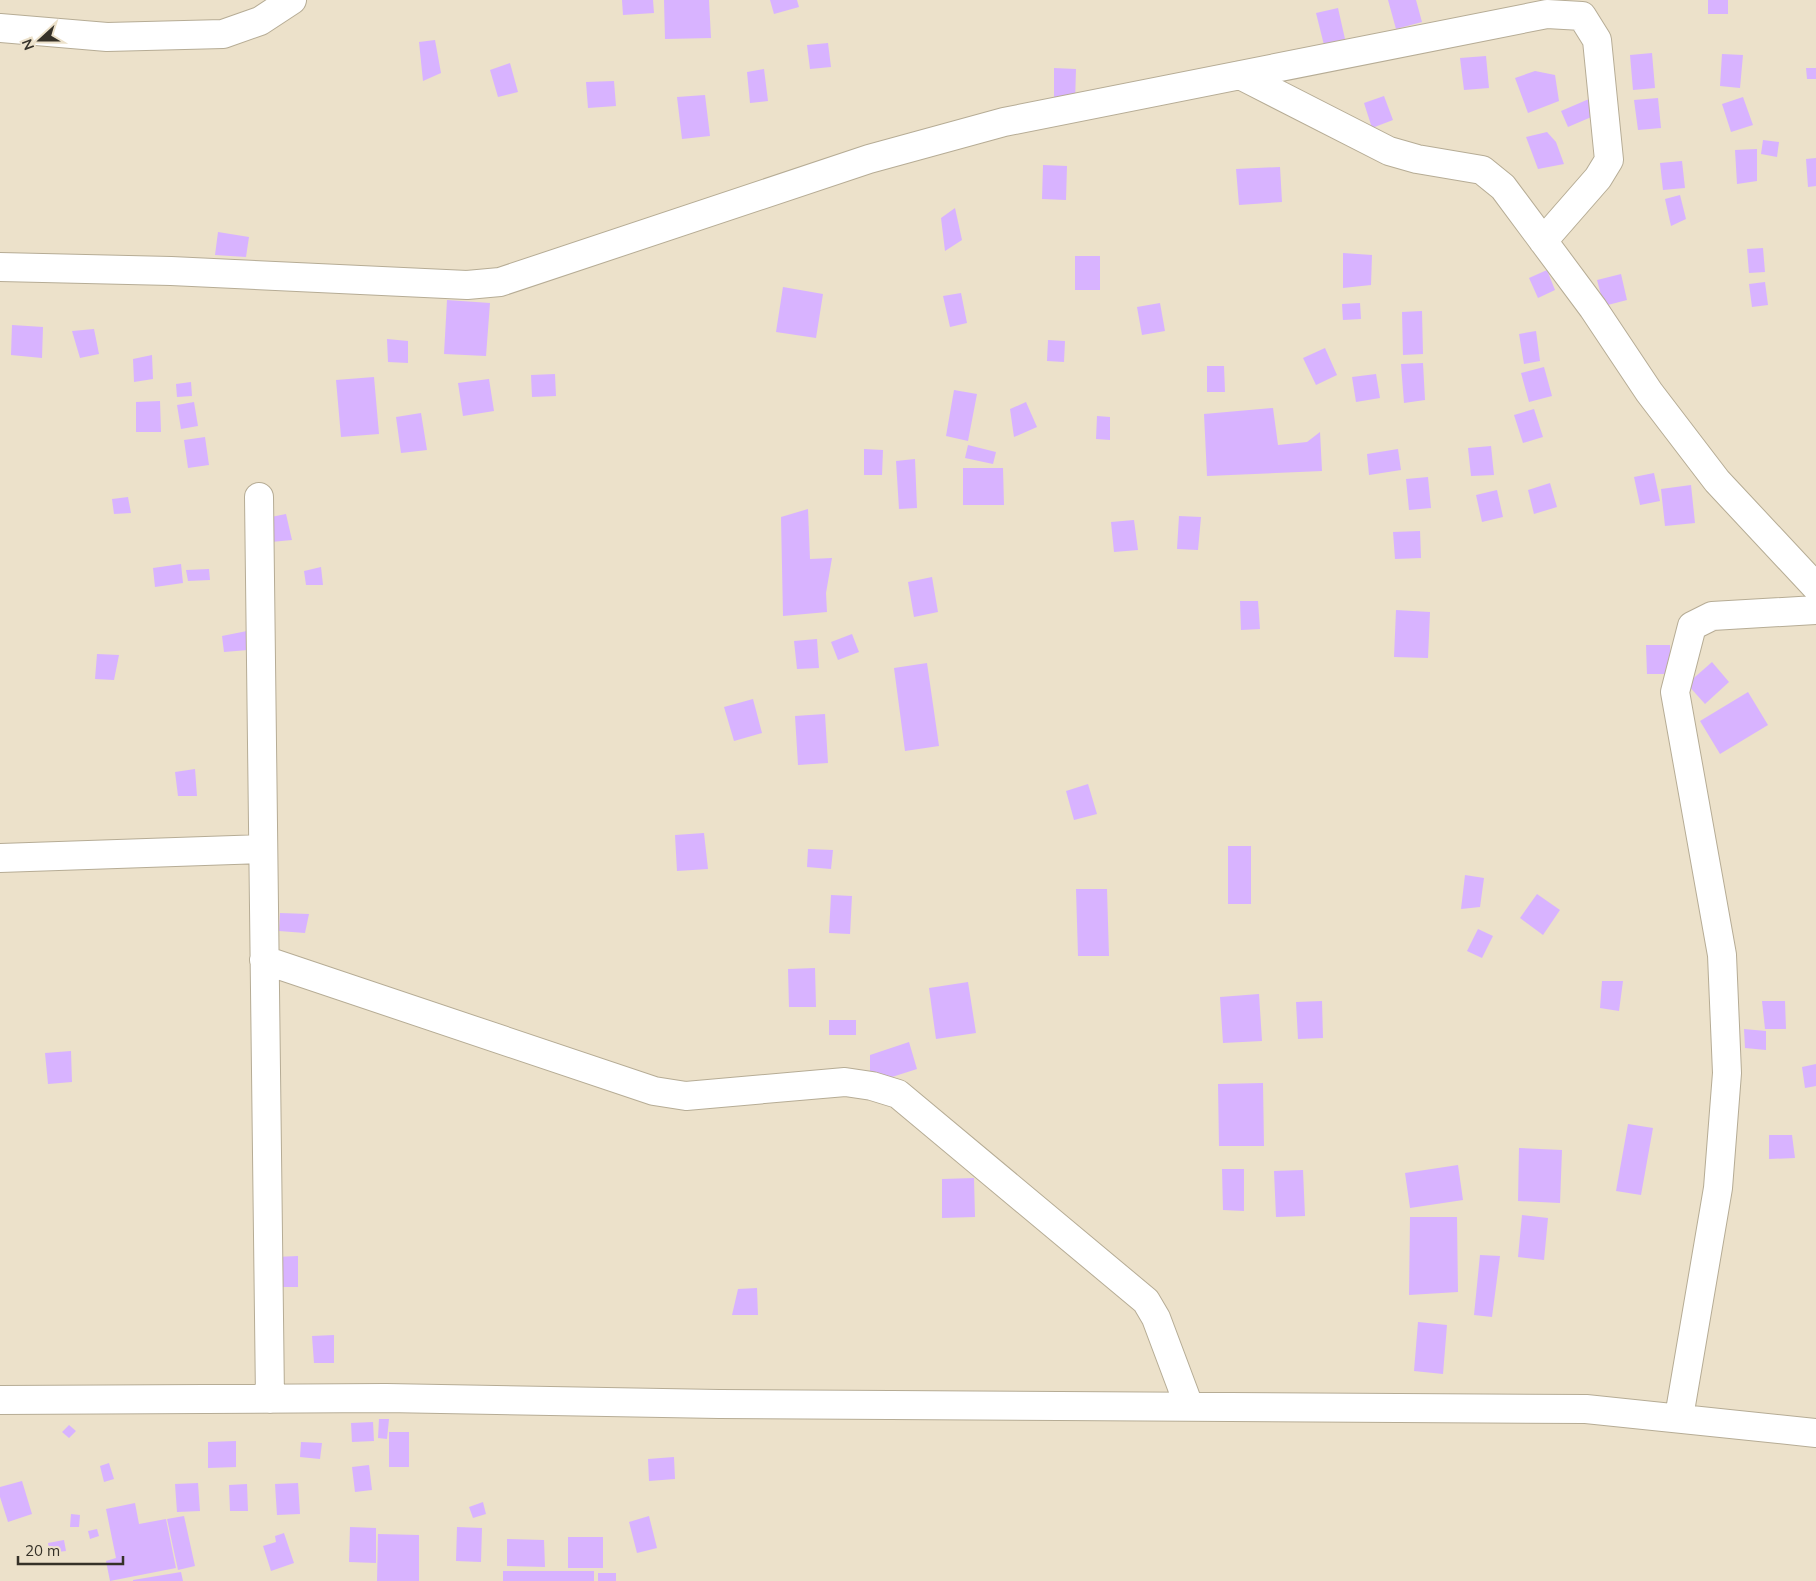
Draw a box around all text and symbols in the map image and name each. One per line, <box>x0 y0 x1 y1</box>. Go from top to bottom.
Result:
north arrow <box>15 15 65 65</box>
text: N <box>18 36 38 53</box>
scale bar <box>18 1534 122 1566</box>
text: 20 m <box>25 1541 60 1560</box>

